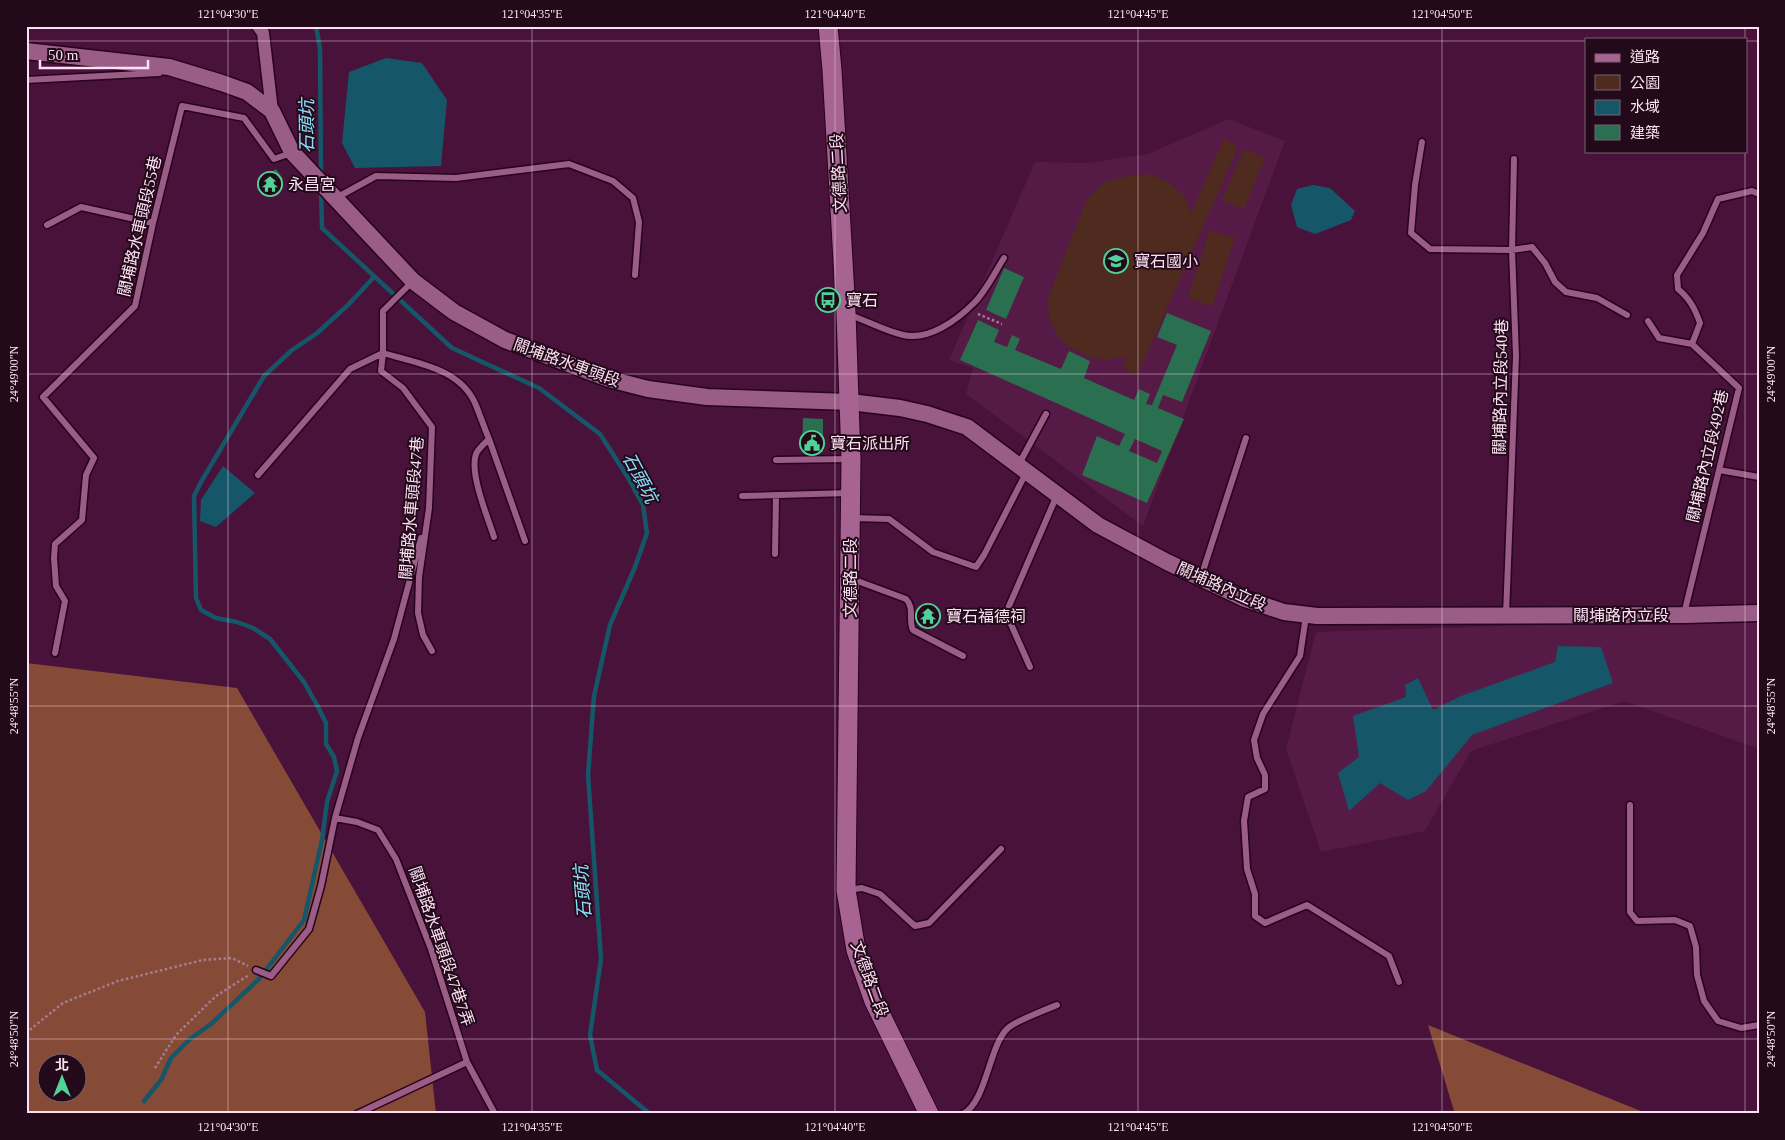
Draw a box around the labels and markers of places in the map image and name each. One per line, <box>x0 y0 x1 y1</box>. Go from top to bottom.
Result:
temple icon: 永昌宮 <box>257 171 283 197</box>
place label: 永昌宮 <box>288 176 336 193</box>
school or university icon: 寶石國小 <box>1103 248 1129 274</box>
place label: 寶石國小 <box>1134 252 1198 270</box>
bus stop icon: 寶石 <box>815 287 841 313</box>
place label: 寶石 <box>846 291 878 309</box>
public building icon: 寶石派出所 <box>799 430 825 456</box>
place label: 寶石派出所 <box>830 434 910 452</box>
temple icon: 寶石福德祠 <box>915 603 941 629</box>
place label: 寶石福德祠 <box>946 607 1026 625</box>

